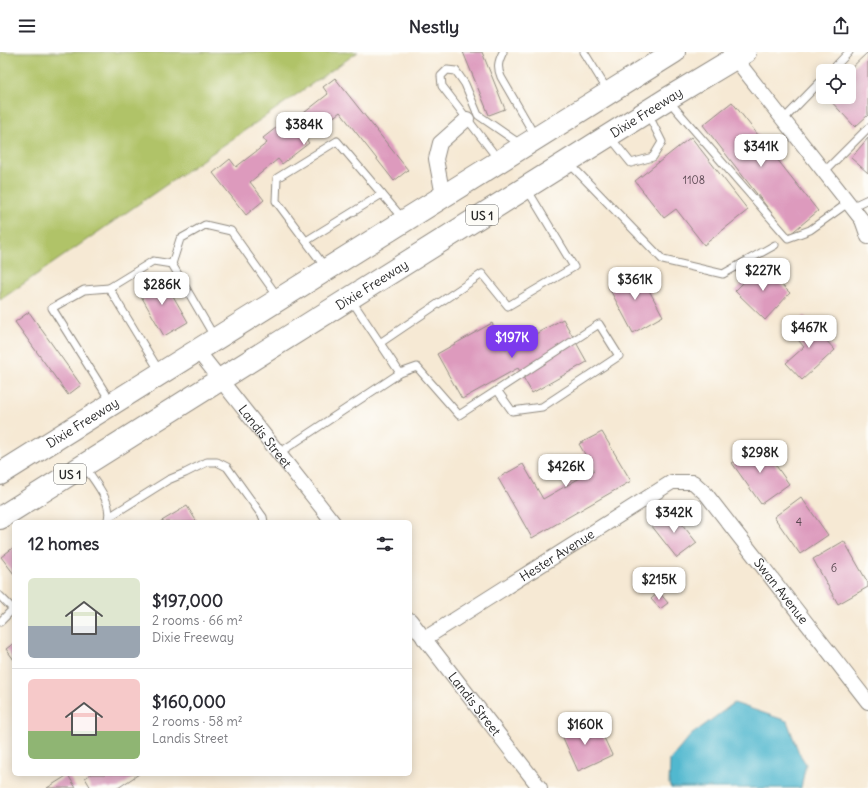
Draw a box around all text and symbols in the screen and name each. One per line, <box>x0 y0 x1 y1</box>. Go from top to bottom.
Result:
icon: menu <box>16 15 38 37</box>
text: Nestly <box>409 15 459 38</box>
icon: share <box>830 15 852 37</box>
map controls <box>816 64 856 104</box>
button: locate <box>816 64 856 104</box>
street label: Dixie Freeway <box>607 83 686 141</box>
pin: $384K <box>276 112 332 146</box>
text: $384K <box>285 116 323 133</box>
pin: $341K <box>733 134 789 168</box>
text: $341K <box>743 138 779 155</box>
house number: 1108 <box>683 173 705 187</box>
road number: US 1 <box>466 205 498 225</box>
street label: Dixie Freeway <box>332 255 411 314</box>
pin: $227K <box>735 258 791 292</box>
text: $227K <box>745 262 781 279</box>
pin: $361K <box>607 267 663 301</box>
text: $361K <box>617 271 653 288</box>
pin: $286K <box>134 272 190 306</box>
text: $286K <box>143 276 181 293</box>
pin: $467K <box>781 315 837 349</box>
text: $467K <box>791 319 827 336</box>
pin: $197K <box>484 325 540 359</box>
text: $197K <box>495 329 529 346</box>
street label: Dixie Freeway <box>43 393 122 452</box>
street label: Landis Street <box>235 401 296 472</box>
pin: $298K <box>732 440 788 474</box>
text: $298K <box>741 444 779 461</box>
pin: $426K <box>538 454 594 488</box>
text: $426K <box>547 458 585 475</box>
road number: US 1 <box>54 464 86 484</box>
pin: $342K <box>646 500 702 534</box>
text: $342K <box>655 504 693 521</box>
house number: 4 <box>796 515 802 529</box>
street label: Hester Avenue <box>516 525 597 585</box>
text: 12 homes <box>28 533 99 555</box>
icon: filters <box>374 533 396 555</box>
street label: Swan Avenue <box>750 554 812 627</box>
house number: 6 <box>831 561 837 575</box>
pin: $215K <box>631 567 687 601</box>
text: $215K <box>642 571 677 588</box>
text: $197,000 <box>152 590 223 612</box>
icon: home <box>60 594 108 642</box>
text: 2 rooms · 66 m² <box>152 612 243 629</box>
text: Dixie Freeway <box>152 629 234 646</box>
street label: Landis Street <box>445 668 505 740</box>
text: $160,000 <box>152 691 226 713</box>
icon: home <box>60 695 108 743</box>
pin: $160K <box>557 712 613 746</box>
text: 2 rooms · 58 m² <box>152 713 243 730</box>
text: $160K <box>567 716 603 733</box>
text: Landis Street <box>152 730 228 747</box>

